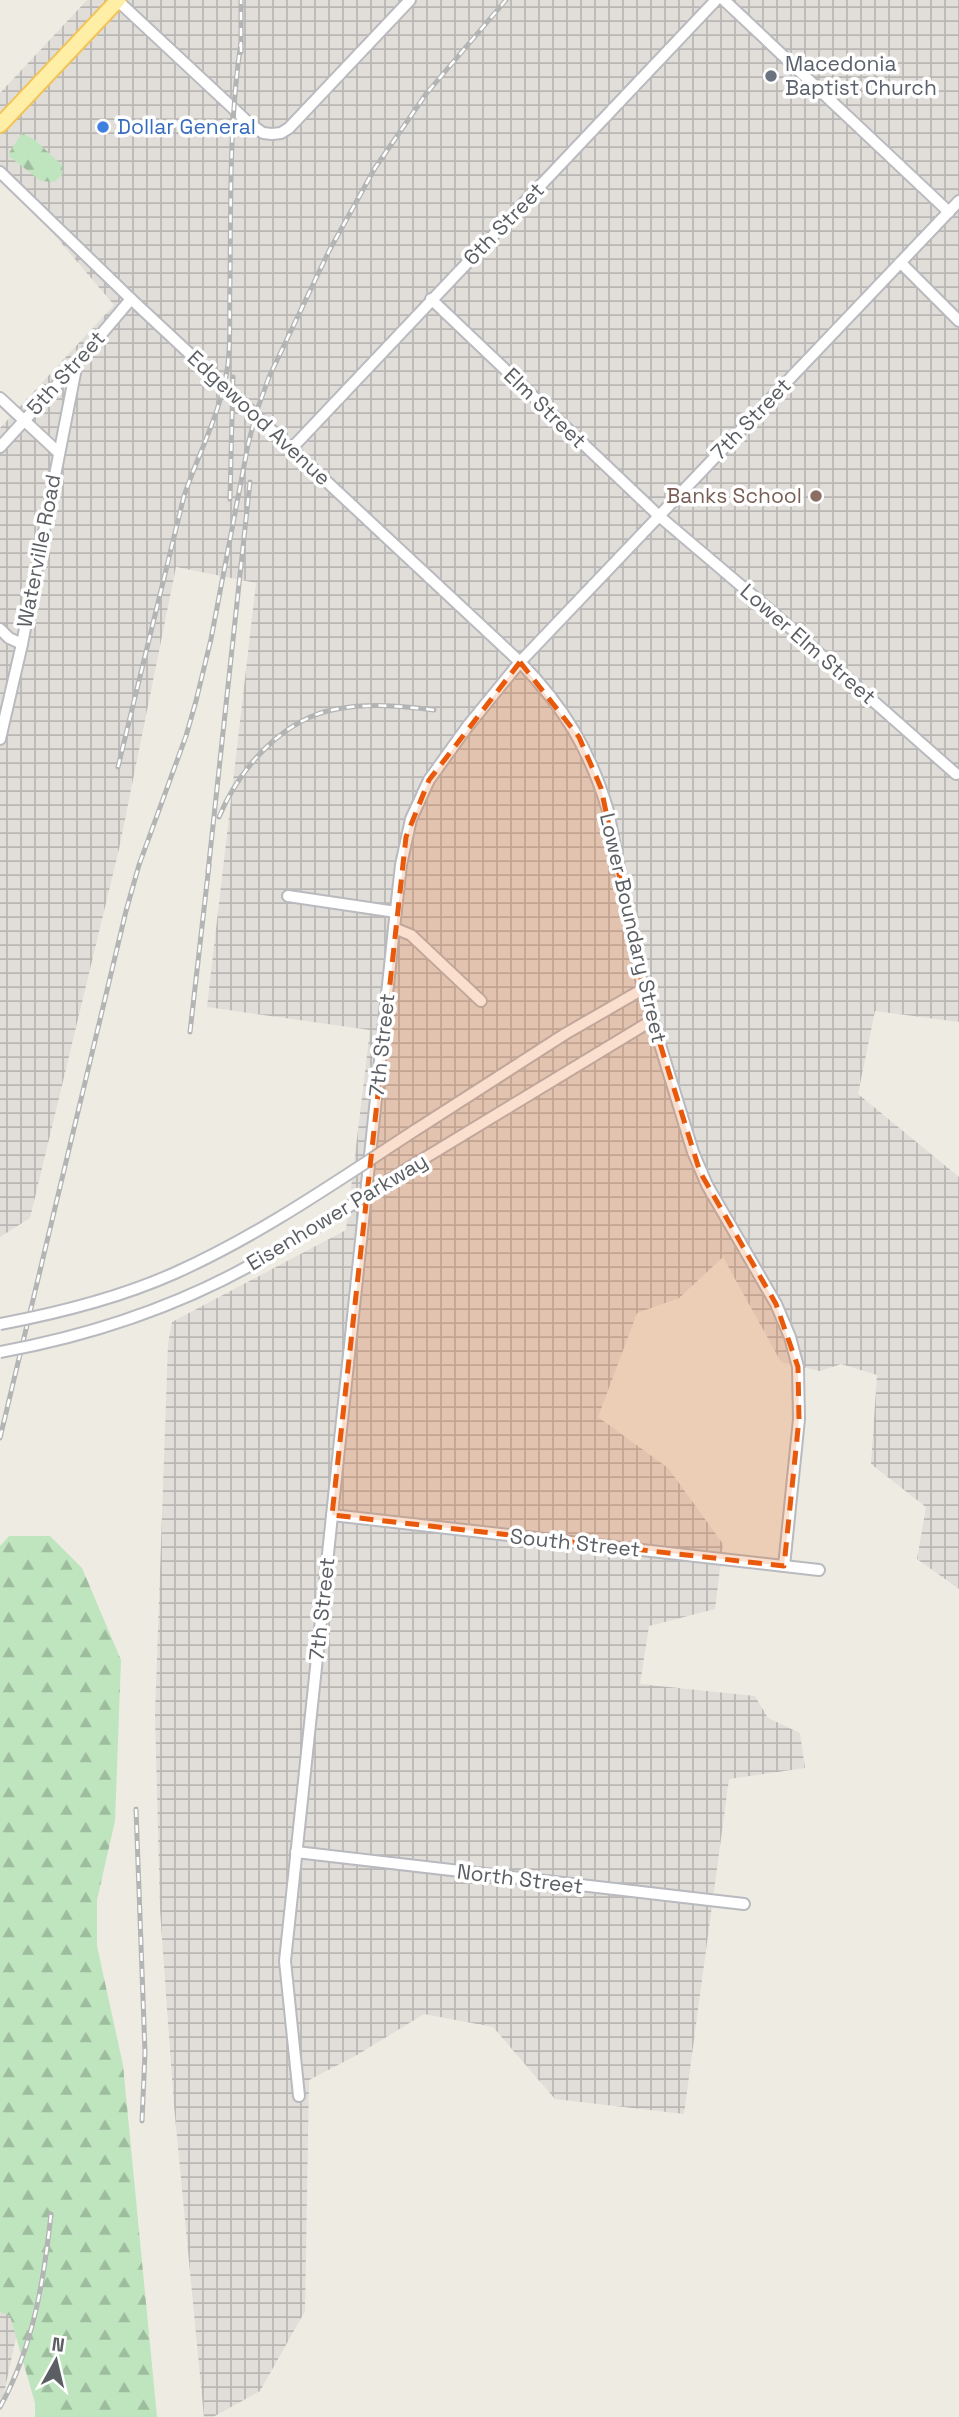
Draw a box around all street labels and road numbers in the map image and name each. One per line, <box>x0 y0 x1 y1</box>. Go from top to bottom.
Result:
street label: 6th Street <box>457 177 550 271</box>
street label: 5th Street <box>21 325 111 421</box>
street label: Edgewood Avenue <box>182 344 337 491</box>
street label: Elm Street <box>498 362 592 454</box>
street label: 7th Street <box>705 372 796 465</box>
street label: Waterville Road <box>10 472 67 630</box>
street label: Lower Elm Street <box>735 577 882 710</box>
street label: Lower Boundary Street <box>594 810 673 1045</box>
street label: 7th Street <box>363 992 400 1098</box>
street label: Eisenhower Parkway <box>241 1147 432 1276</box>
street label: South Street <box>509 1522 642 1563</box>
street label: 7th Street <box>303 1556 340 1662</box>
street label: North Street <box>455 1857 585 1900</box>

